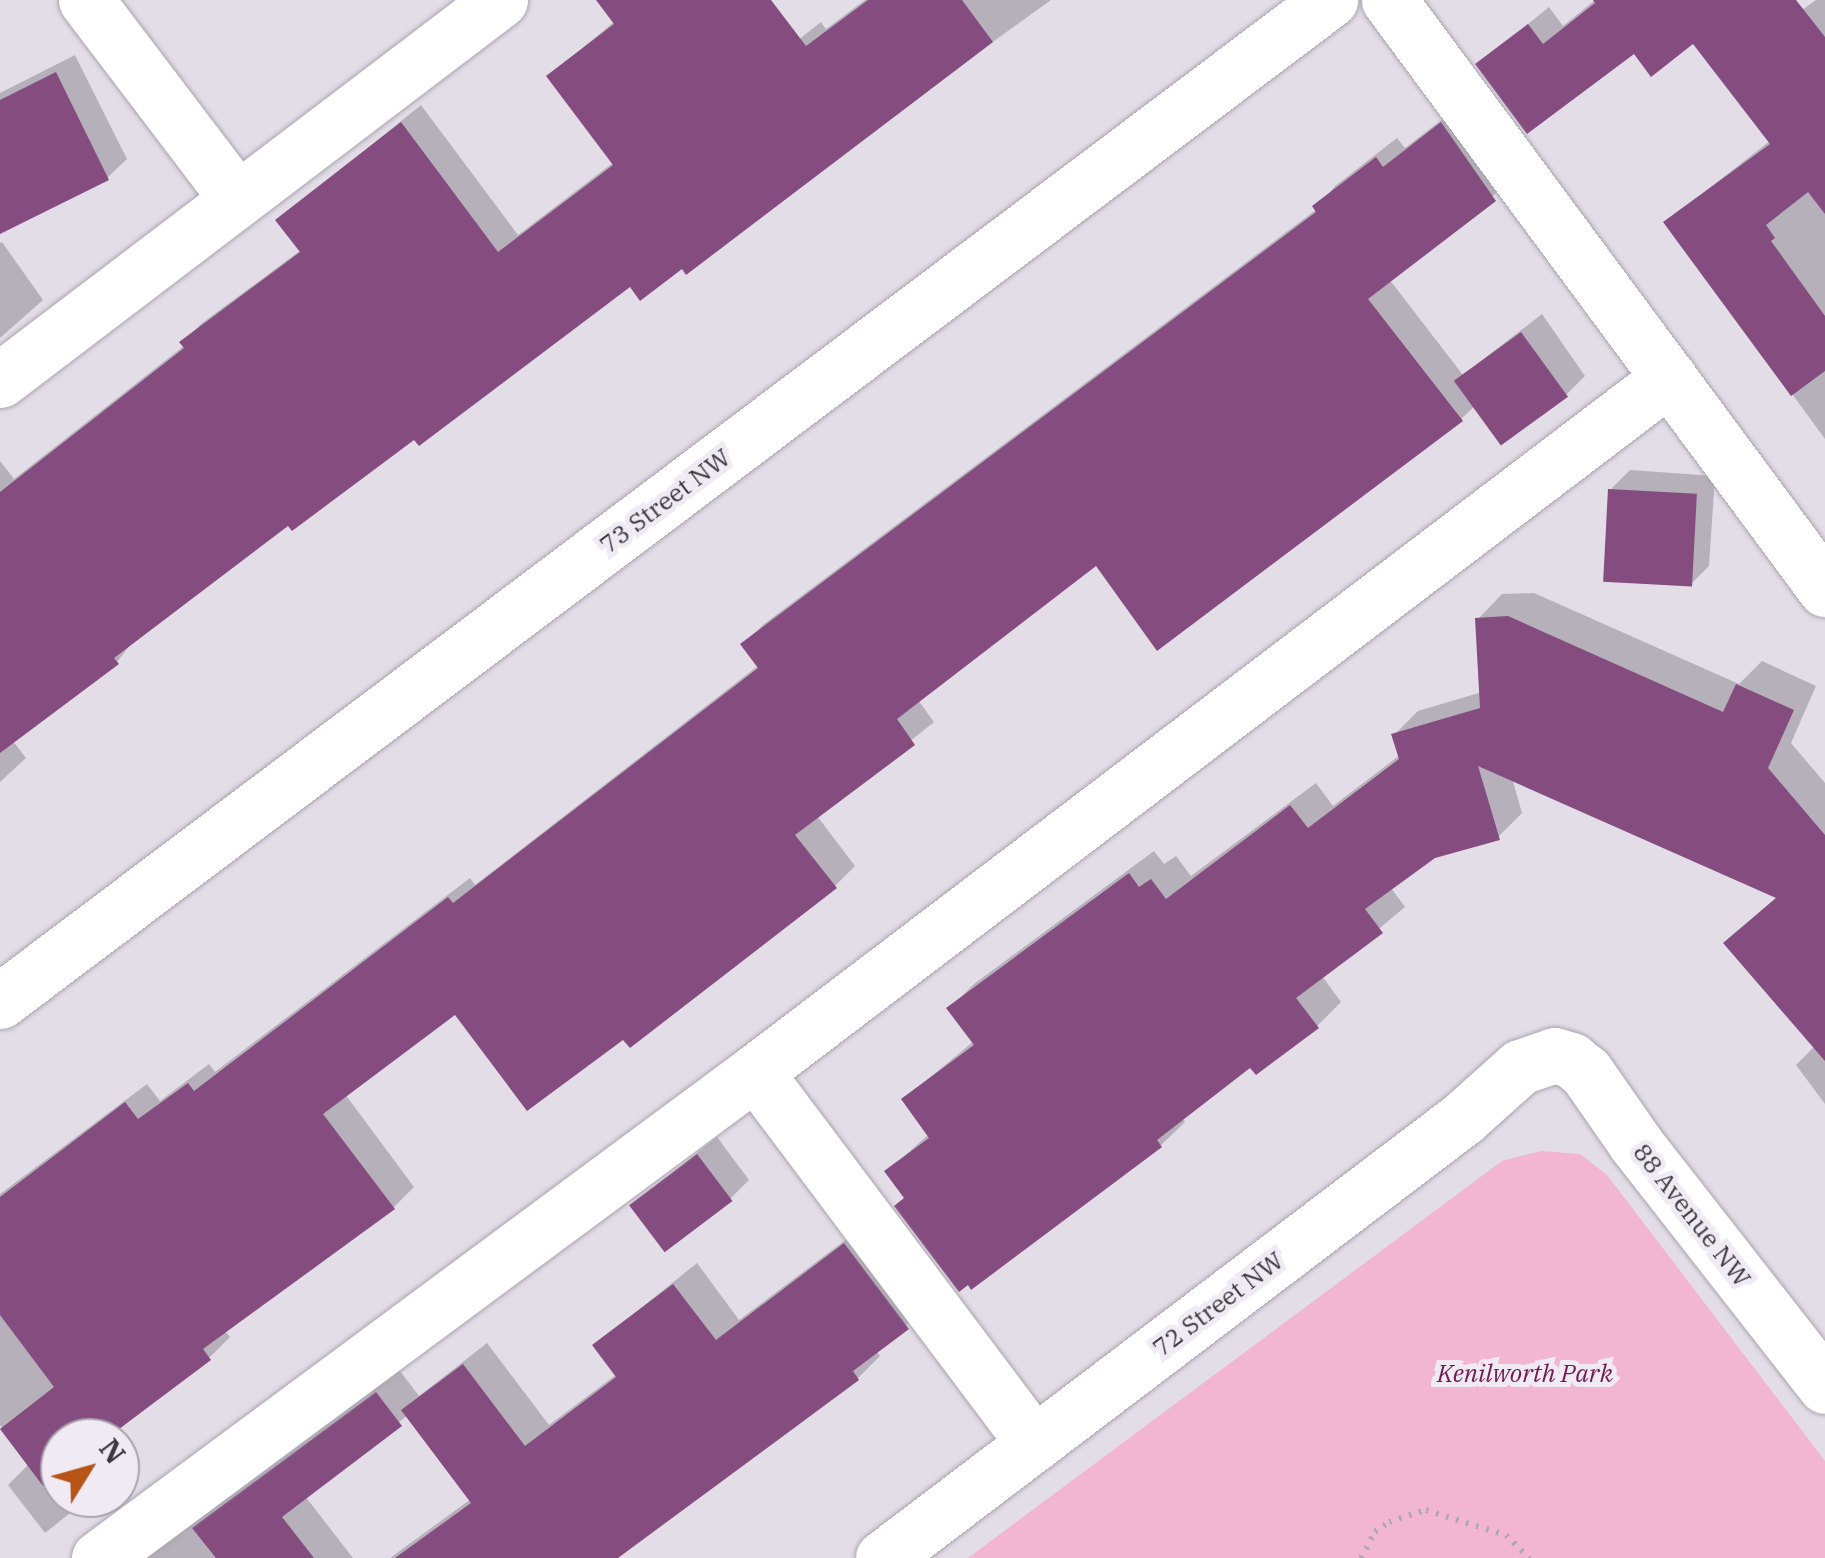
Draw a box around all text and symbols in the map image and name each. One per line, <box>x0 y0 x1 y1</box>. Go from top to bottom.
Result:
street label: 73 Street NW <box>594 442 736 560</box>
street label: 88 Avenue NW <box>1627 1138 1757 1292</box>
street label: 72 Street NW <box>1147 1245 1289 1363</box>
park label: Kenilworth Park <box>1437 1358 1613 1388</box>
north arrow <box>40 1418 140 1518</box>
text: N <box>91 1431 134 1471</box>

